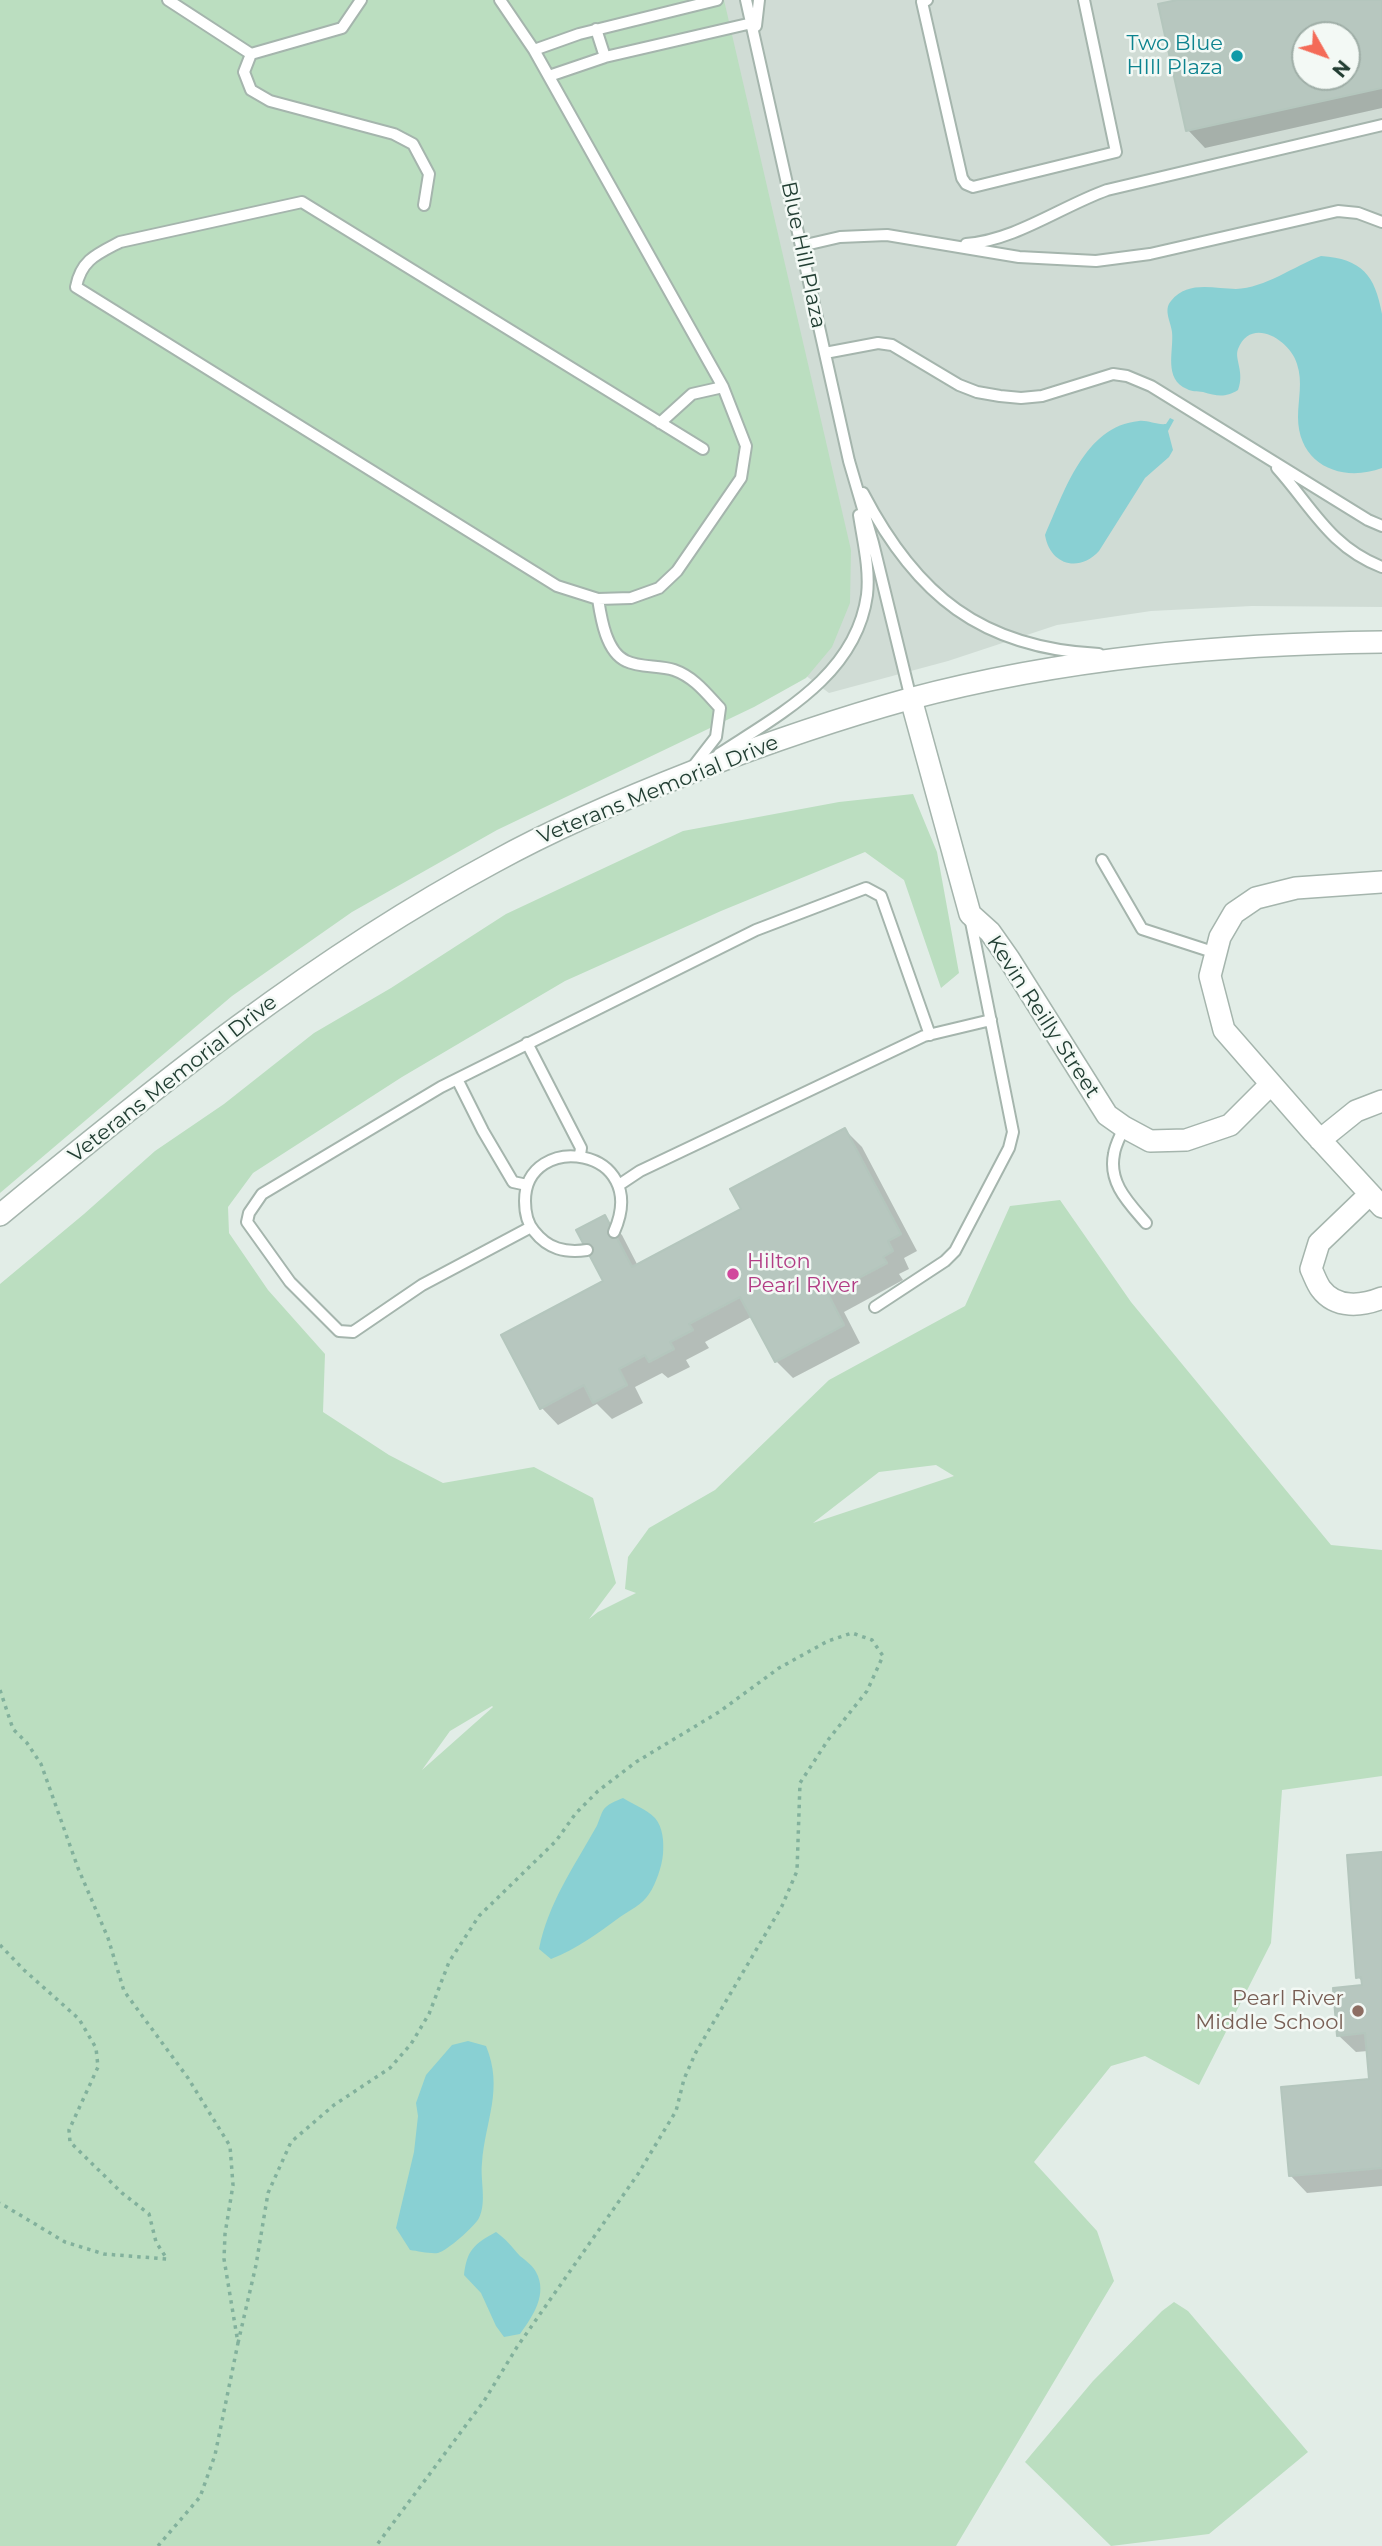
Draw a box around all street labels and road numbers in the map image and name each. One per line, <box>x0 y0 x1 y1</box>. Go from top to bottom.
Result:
street label: Blue Hill Plaza <box>775 179 831 331</box>
street label: Veterans Memorial Drive <box>534 730 782 850</box>
street label: Kevin Reilly Street <box>981 931 1105 1103</box>
street label: Veterans Memorial Drive <box>64 990 282 1168</box>

